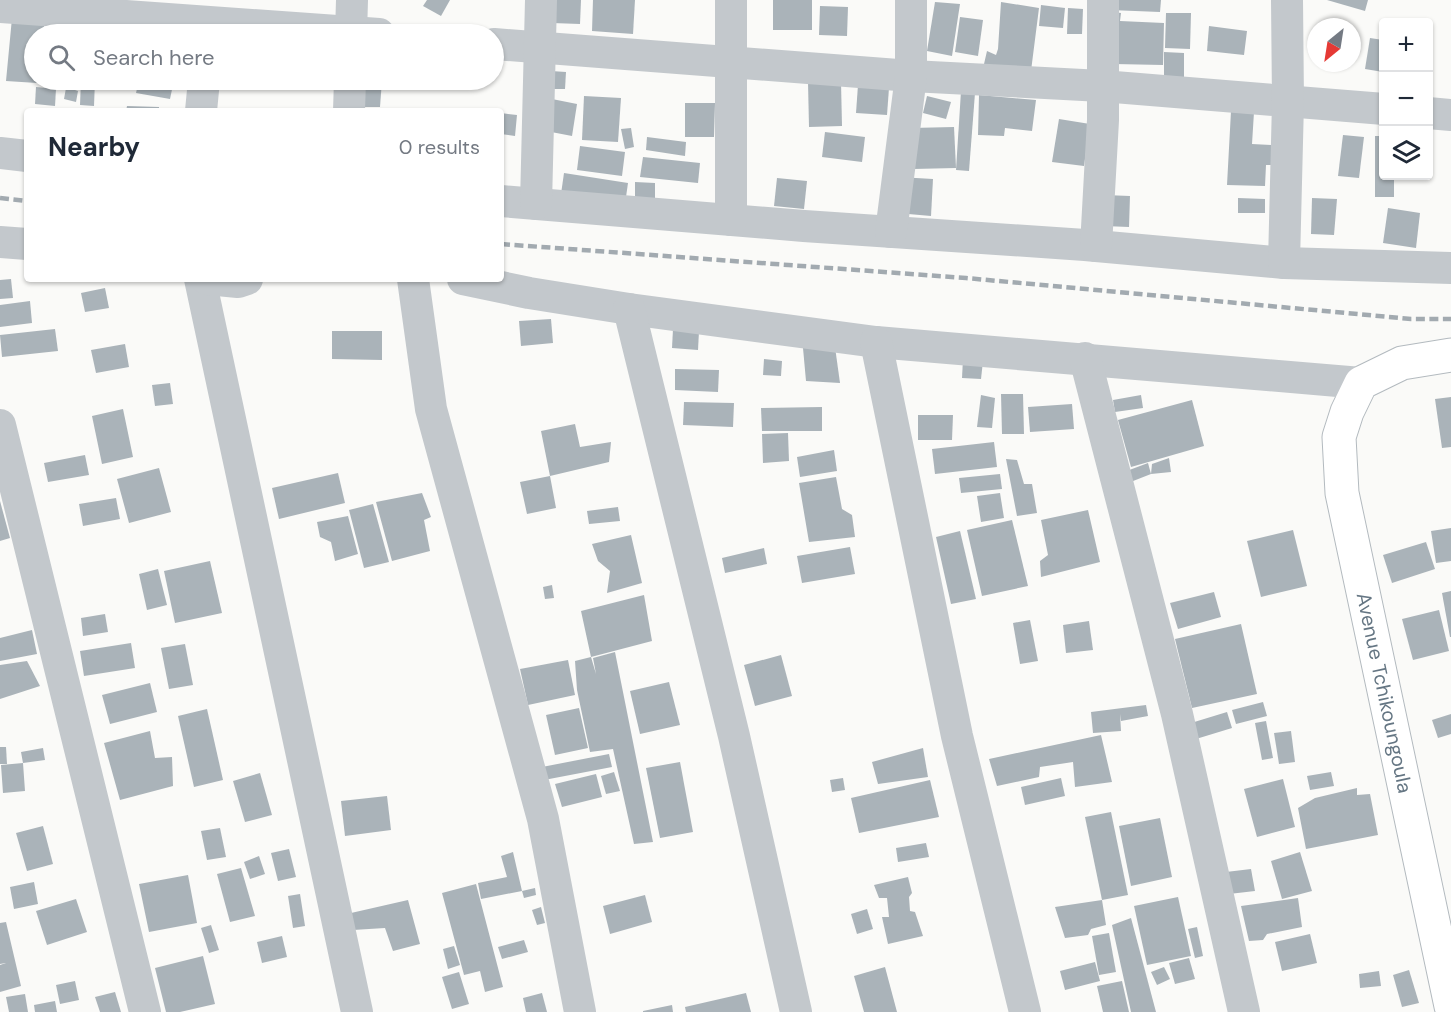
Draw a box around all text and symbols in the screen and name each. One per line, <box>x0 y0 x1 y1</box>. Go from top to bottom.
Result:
north arrow <box>1307 18 1361 72</box>
map controls <box>1379 18 1433 180</box>
button: + <box>1379 18 1433 72</box>
search box <box>24 24 504 90</box>
icon: search <box>45 41 78 74</box>
text: Search here <box>93 43 214 72</box>
button: − <box>1379 72 1433 126</box>
button: layers <box>1379 126 1433 180</box>
text: Nearby <box>48 130 140 164</box>
text: 0 results <box>399 134 480 160</box>
street label: Avenue Tchikoungoula <box>1351 590 1418 795</box>

